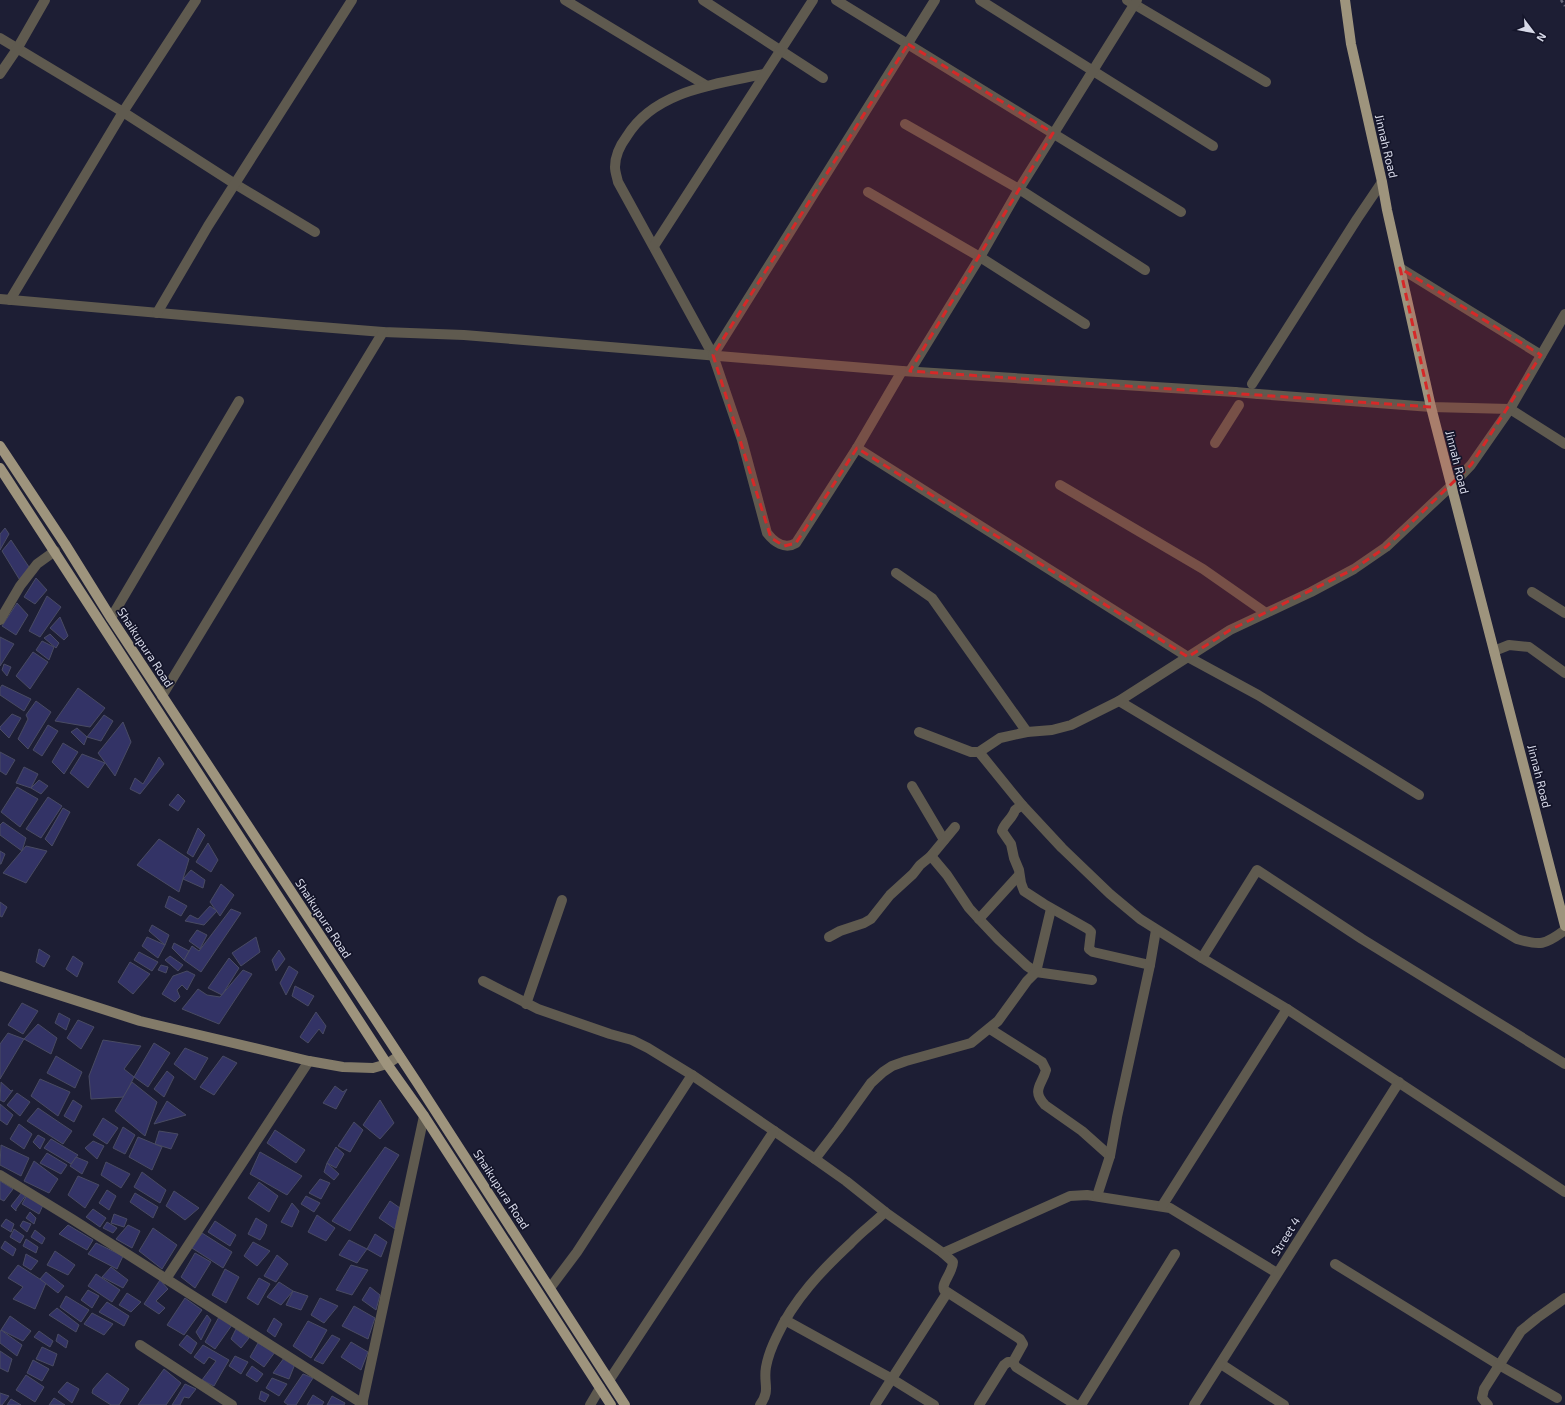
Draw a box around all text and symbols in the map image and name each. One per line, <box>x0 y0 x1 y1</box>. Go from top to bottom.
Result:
north arrow <box>1513 12 1553 52</box>
text: N <box>1534 31 1550 44</box>
street label: Jinnah Road <box>1373 113 1401 179</box>
street label: Jinnah Road <box>1443 429 1473 495</box>
street label: Shaikupura Road <box>115 605 177 689</box>
street label: Jinnah Road <box>1525 743 1555 809</box>
street label: Shaikupura Road <box>293 876 355 960</box>
street label: Shaikupura Road <box>471 1147 533 1231</box>
street label: Street 4 <box>1268 1214 1302 1258</box>

